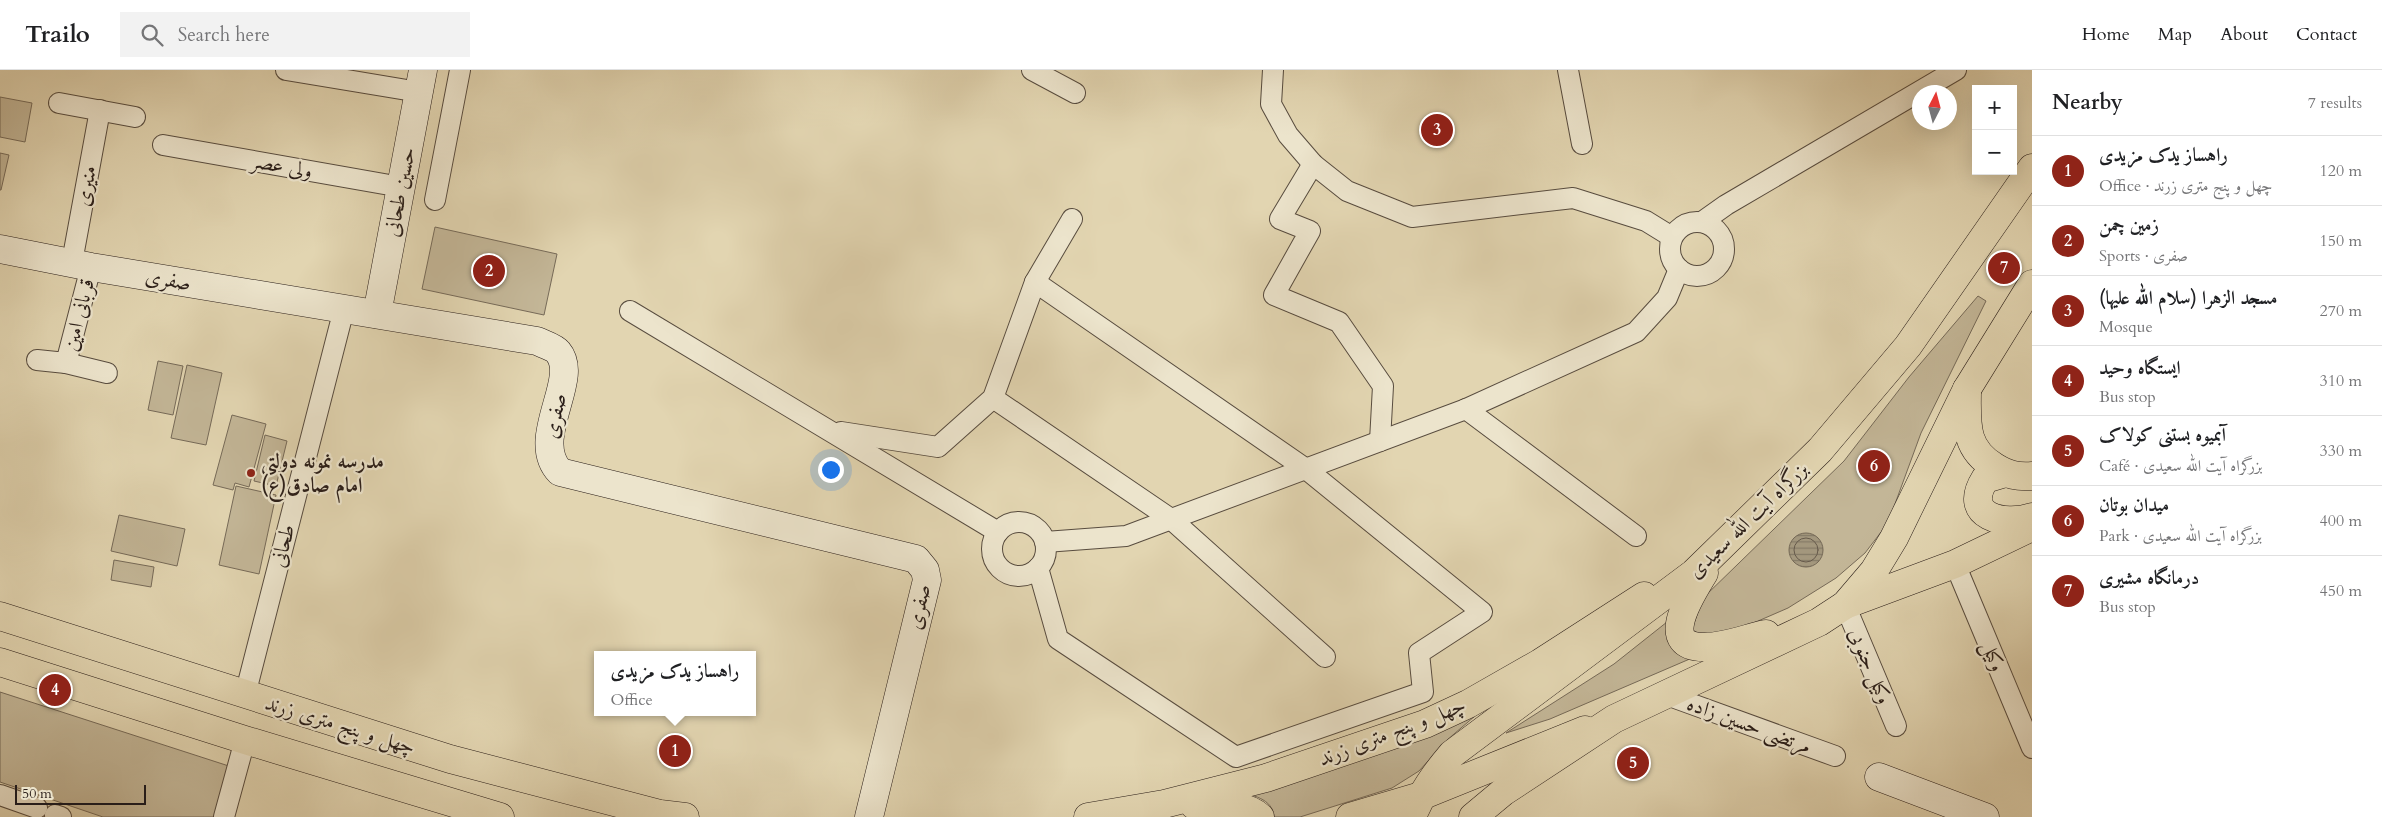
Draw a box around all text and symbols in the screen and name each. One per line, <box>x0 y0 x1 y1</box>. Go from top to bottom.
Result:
search box <box>120 12 470 57</box>
text: Trailo <box>25 18 90 51</box>
icon: search <box>138 21 166 49</box>
text: Search here <box>178 22 270 48</box>
text: Home <box>2082 22 2130 47</box>
text: Map <box>2158 22 2192 47</box>
text: About <box>2220 22 2268 47</box>
text: Contact <box>2296 22 2357 47</box>
north arrow <box>1912 85 1957 130</box>
map controls <box>1972 85 2017 175</box>
button: + <box>1972 85 2017 130</box>
text: Nearby <box>2052 88 2123 117</box>
text: 7 results <box>2308 92 2362 114</box>
pin: 3 <box>1421 111 1453 149</box>
button: − <box>1972 130 2017 175</box>
text: راهساز یدک مزیدی <box>2099 142 2228 168</box>
street label: حسین طحانی <box>377 145 423 239</box>
street label: ولی عصر <box>247 146 315 186</box>
text: 1 <box>2064 160 2072 182</box>
text: 120 m <box>2320 160 2362 182</box>
street label: منیری <box>68 163 104 209</box>
text: Office · چهل و پنج متری زرند <box>2099 175 2273 197</box>
text: زمین چمن <box>2099 212 2159 238</box>
text: 2 <box>2064 230 2072 252</box>
text: 150 m <box>2320 230 2362 252</box>
text: Sports · صفری <box>2099 245 2188 267</box>
pin: 7 <box>1988 249 2020 287</box>
pin: 2 <box>473 252 505 290</box>
street label: صفری <box>143 262 193 298</box>
street label: قربانی امین <box>56 276 102 354</box>
text: مسجد الزهرا (سلام الله علیها) <box>2099 285 2277 311</box>
text: 3 <box>2064 300 2072 322</box>
text: 270 m <box>2320 300 2362 322</box>
text: Mosque <box>2099 316 2153 338</box>
text: ایستگاه وحید <box>2099 355 2181 381</box>
text: 4 <box>2064 370 2072 392</box>
text: 310 m <box>2320 370 2362 392</box>
text: Bus stop <box>2099 386 2156 408</box>
street label: صفری <box>536 391 574 441</box>
text: آبمیوه بستنی کولاک <box>2099 422 2226 448</box>
text: 5 <box>2064 440 2072 462</box>
text: 330 m <box>2320 440 2362 462</box>
place label: مدرسه نمونه دولتی امام صادق(ع) <box>261 447 384 504</box>
pin: 6 <box>1858 447 1890 485</box>
street label: بزرگراه آیت الله سعیدی <box>1679 453 1815 585</box>
text: Café · بزرگراه آیت الله سعیدی <box>2099 455 2262 477</box>
your location <box>818 457 844 483</box>
marker: مدرسه نمونه دولتی امام صادق(ع) <box>245 467 257 479</box>
text: میدان بوتان <box>2099 492 2169 518</box>
text: 6 <box>2064 510 2072 532</box>
text: 400 m <box>2320 510 2362 532</box>
street label: طحانی <box>264 521 302 571</box>
text: Park · بزرگراه آیت الله سعیدی <box>2099 525 2262 547</box>
text: درمانگاه مشیری <box>2099 565 2199 591</box>
text: 7 <box>2064 580 2072 602</box>
text: 450 m <box>2320 580 2362 602</box>
street label: صفری <box>900 582 938 632</box>
text: Bus stop <box>2099 596 2156 618</box>
street label: وکیل جنوبی <box>1841 624 1899 708</box>
street label: وکیل <box>1974 636 2012 676</box>
popup <box>594 651 756 716</box>
text: راهساز یدک مزیدی <box>611 658 739 684</box>
pin: 4 <box>39 671 71 709</box>
street label: چهل و پنج متری زرند <box>260 688 419 765</box>
text: Office <box>611 689 653 711</box>
street label: مرتضی حسین زاده <box>1683 689 1815 761</box>
street label: چهل و پنج متری زرند <box>1314 691 1471 777</box>
pin: 1 <box>659 732 691 770</box>
pin: 5 <box>1617 744 1649 782</box>
scale bar <box>15 782 146 805</box>
text: 50 m <box>22 784 52 803</box>

